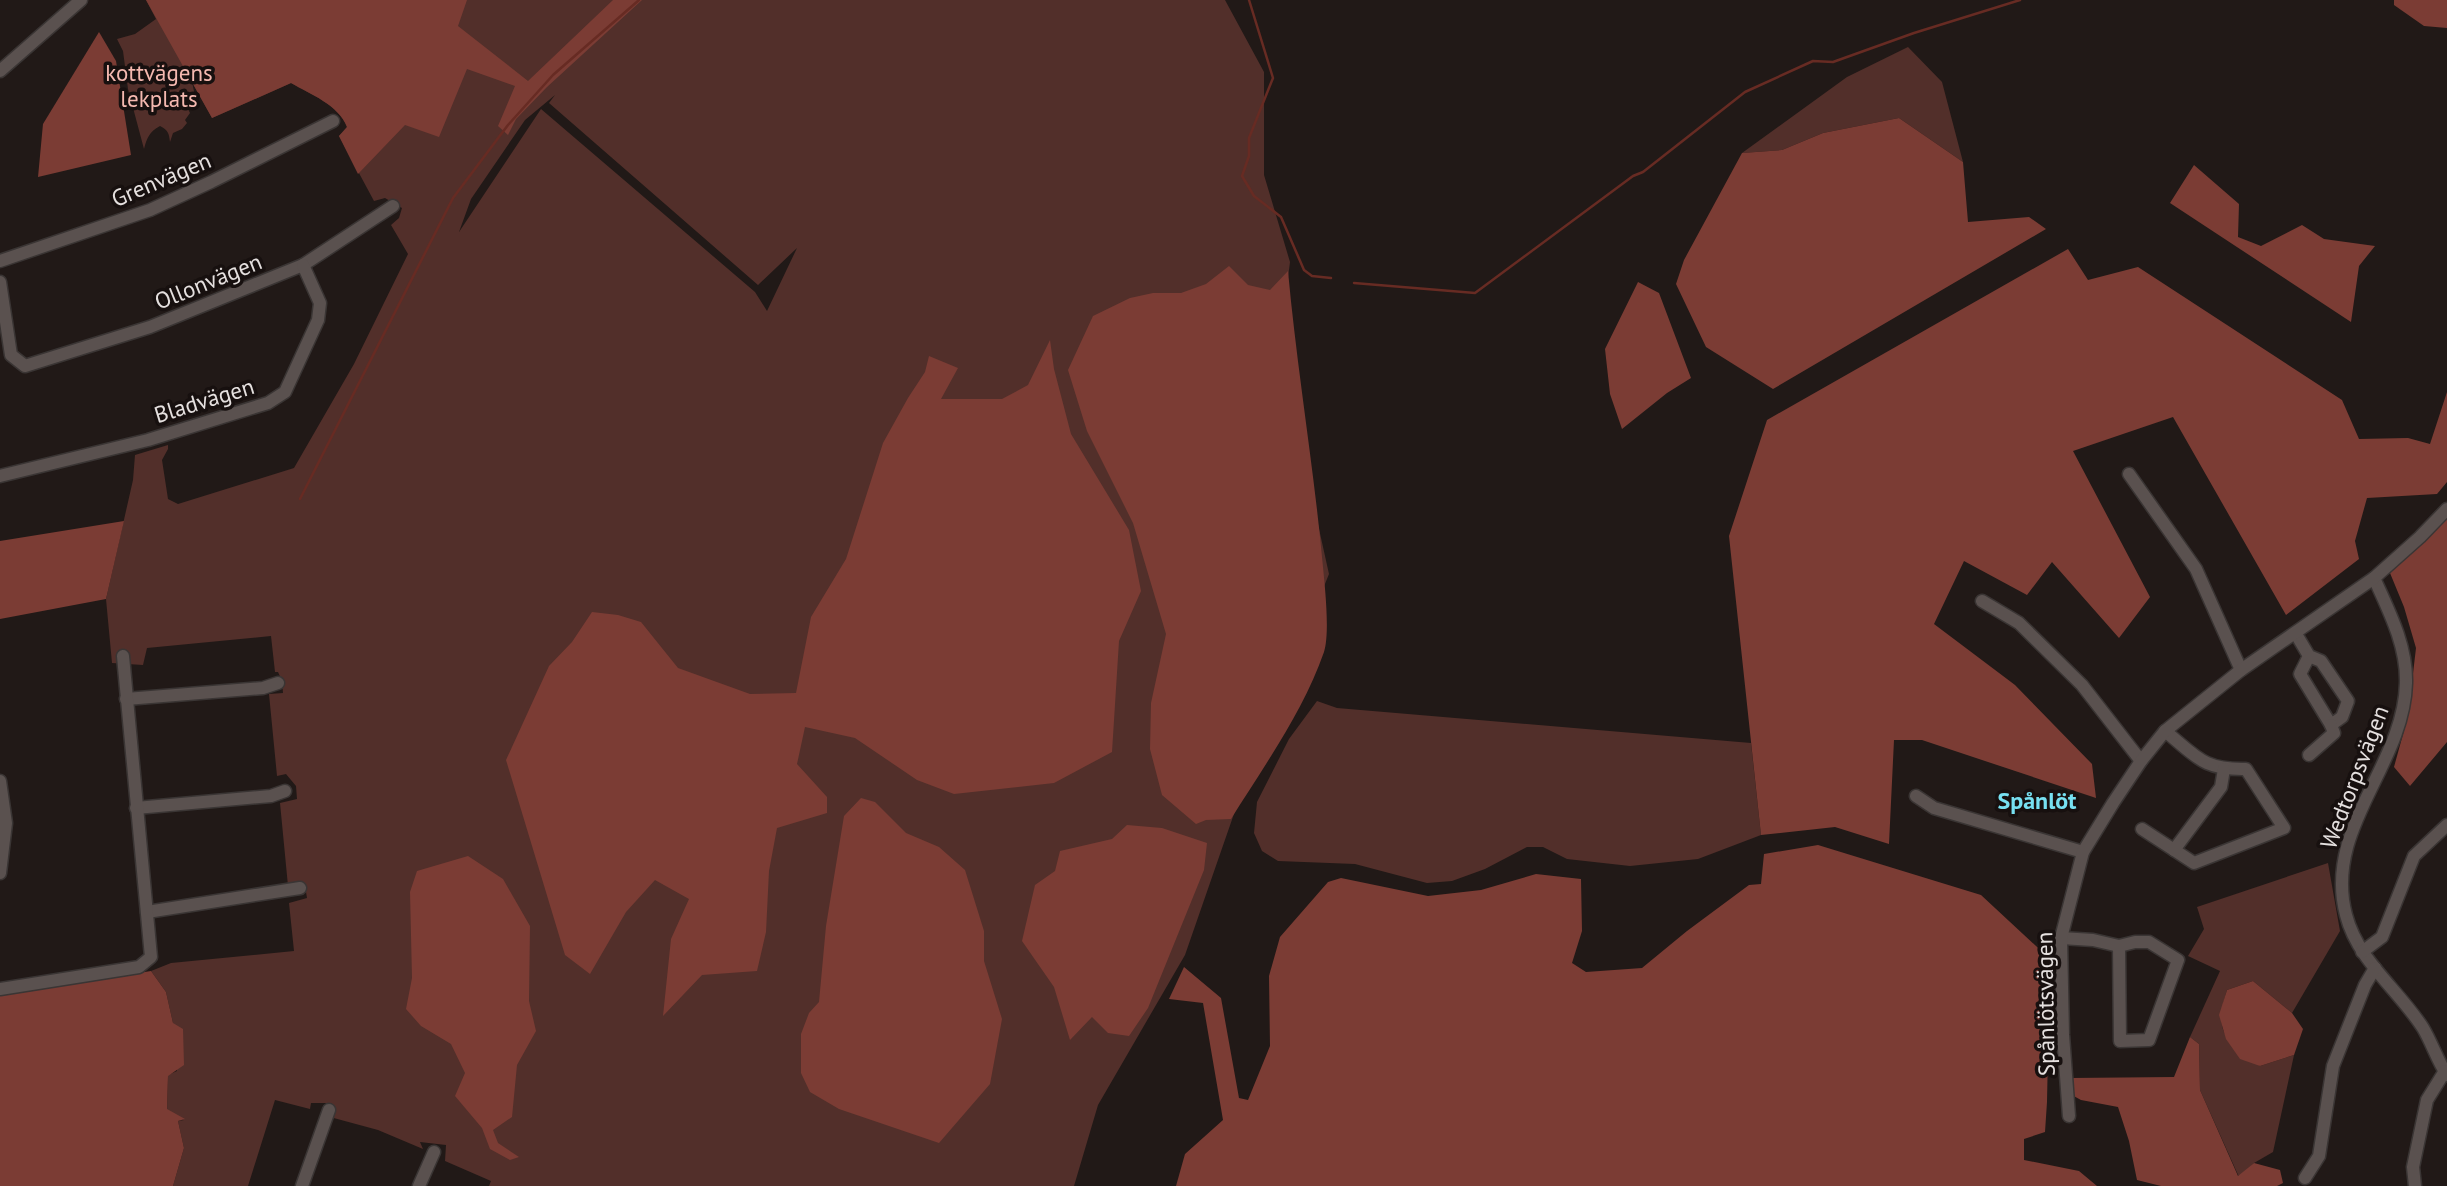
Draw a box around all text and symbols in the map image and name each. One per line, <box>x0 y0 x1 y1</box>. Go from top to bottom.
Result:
park label: kottvägens lekplats <box>105 58 213 113</box>
street label: Grenvägen <box>107 145 215 213</box>
street label: Ollonvägen <box>150 246 266 316</box>
street label: Bladvägen <box>150 371 258 429</box>
street label: Wedtorpsvägen <box>2313 701 2395 853</box>
district label: Spånlöt <box>1998 785 2077 816</box>
street label: Spånlötsvägen <box>2029 932 2061 1076</box>

